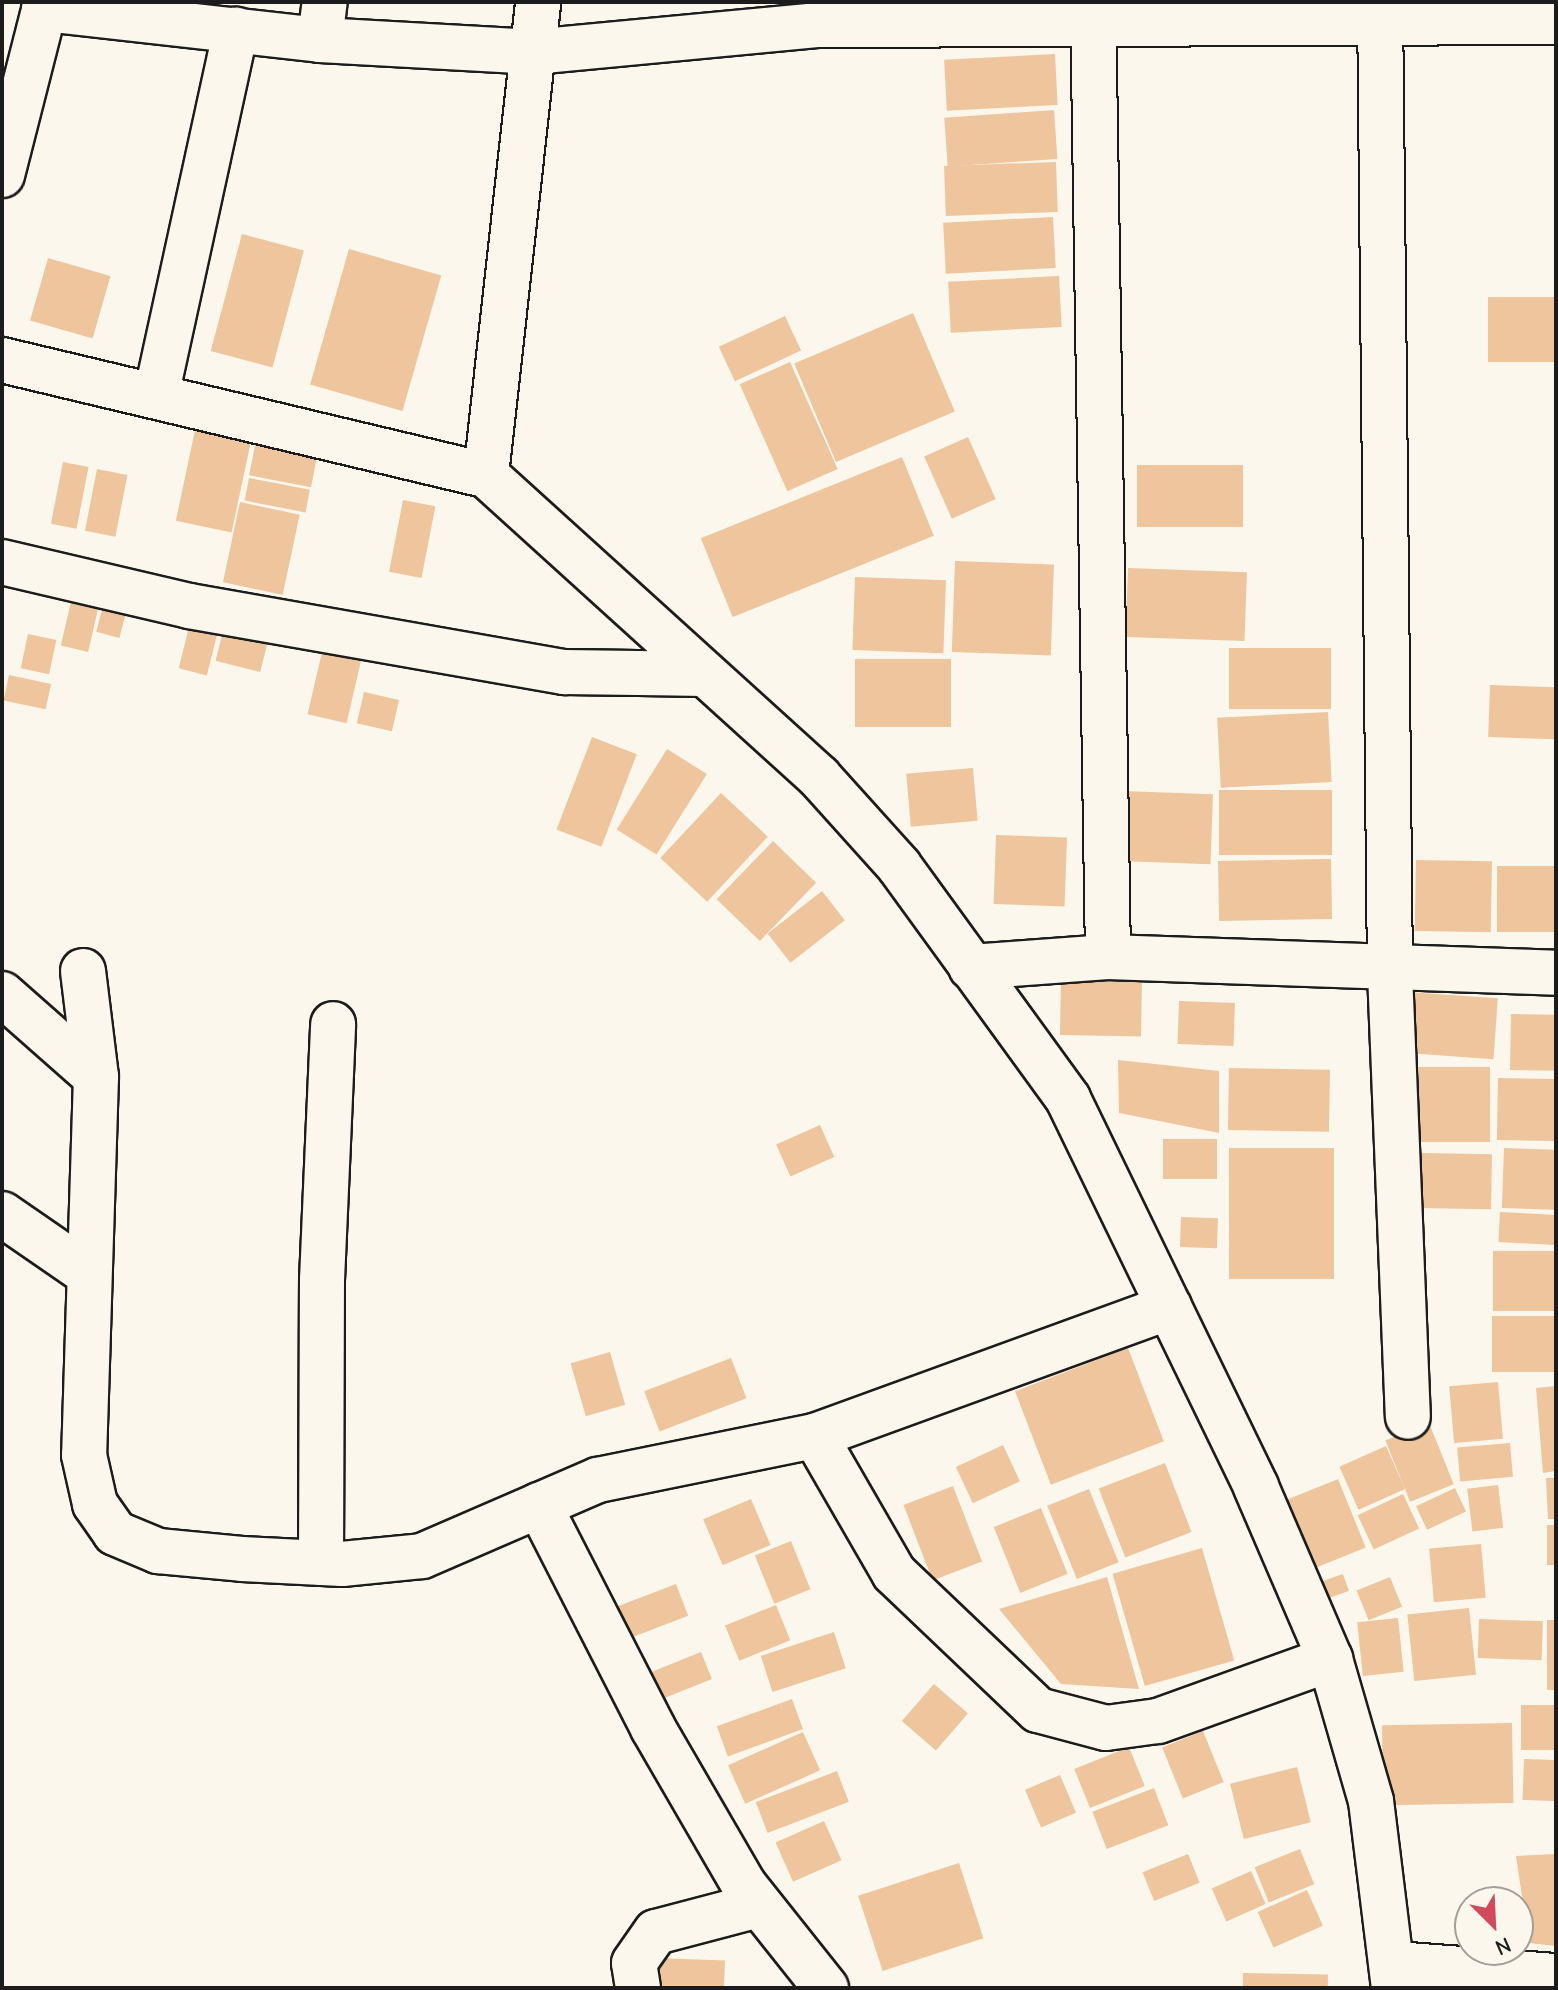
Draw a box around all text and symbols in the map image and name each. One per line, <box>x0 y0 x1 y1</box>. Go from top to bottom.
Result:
north arrow <box>1454 1886 1534 1966</box>
text: N <box>1491 1931 1515 1961</box>

